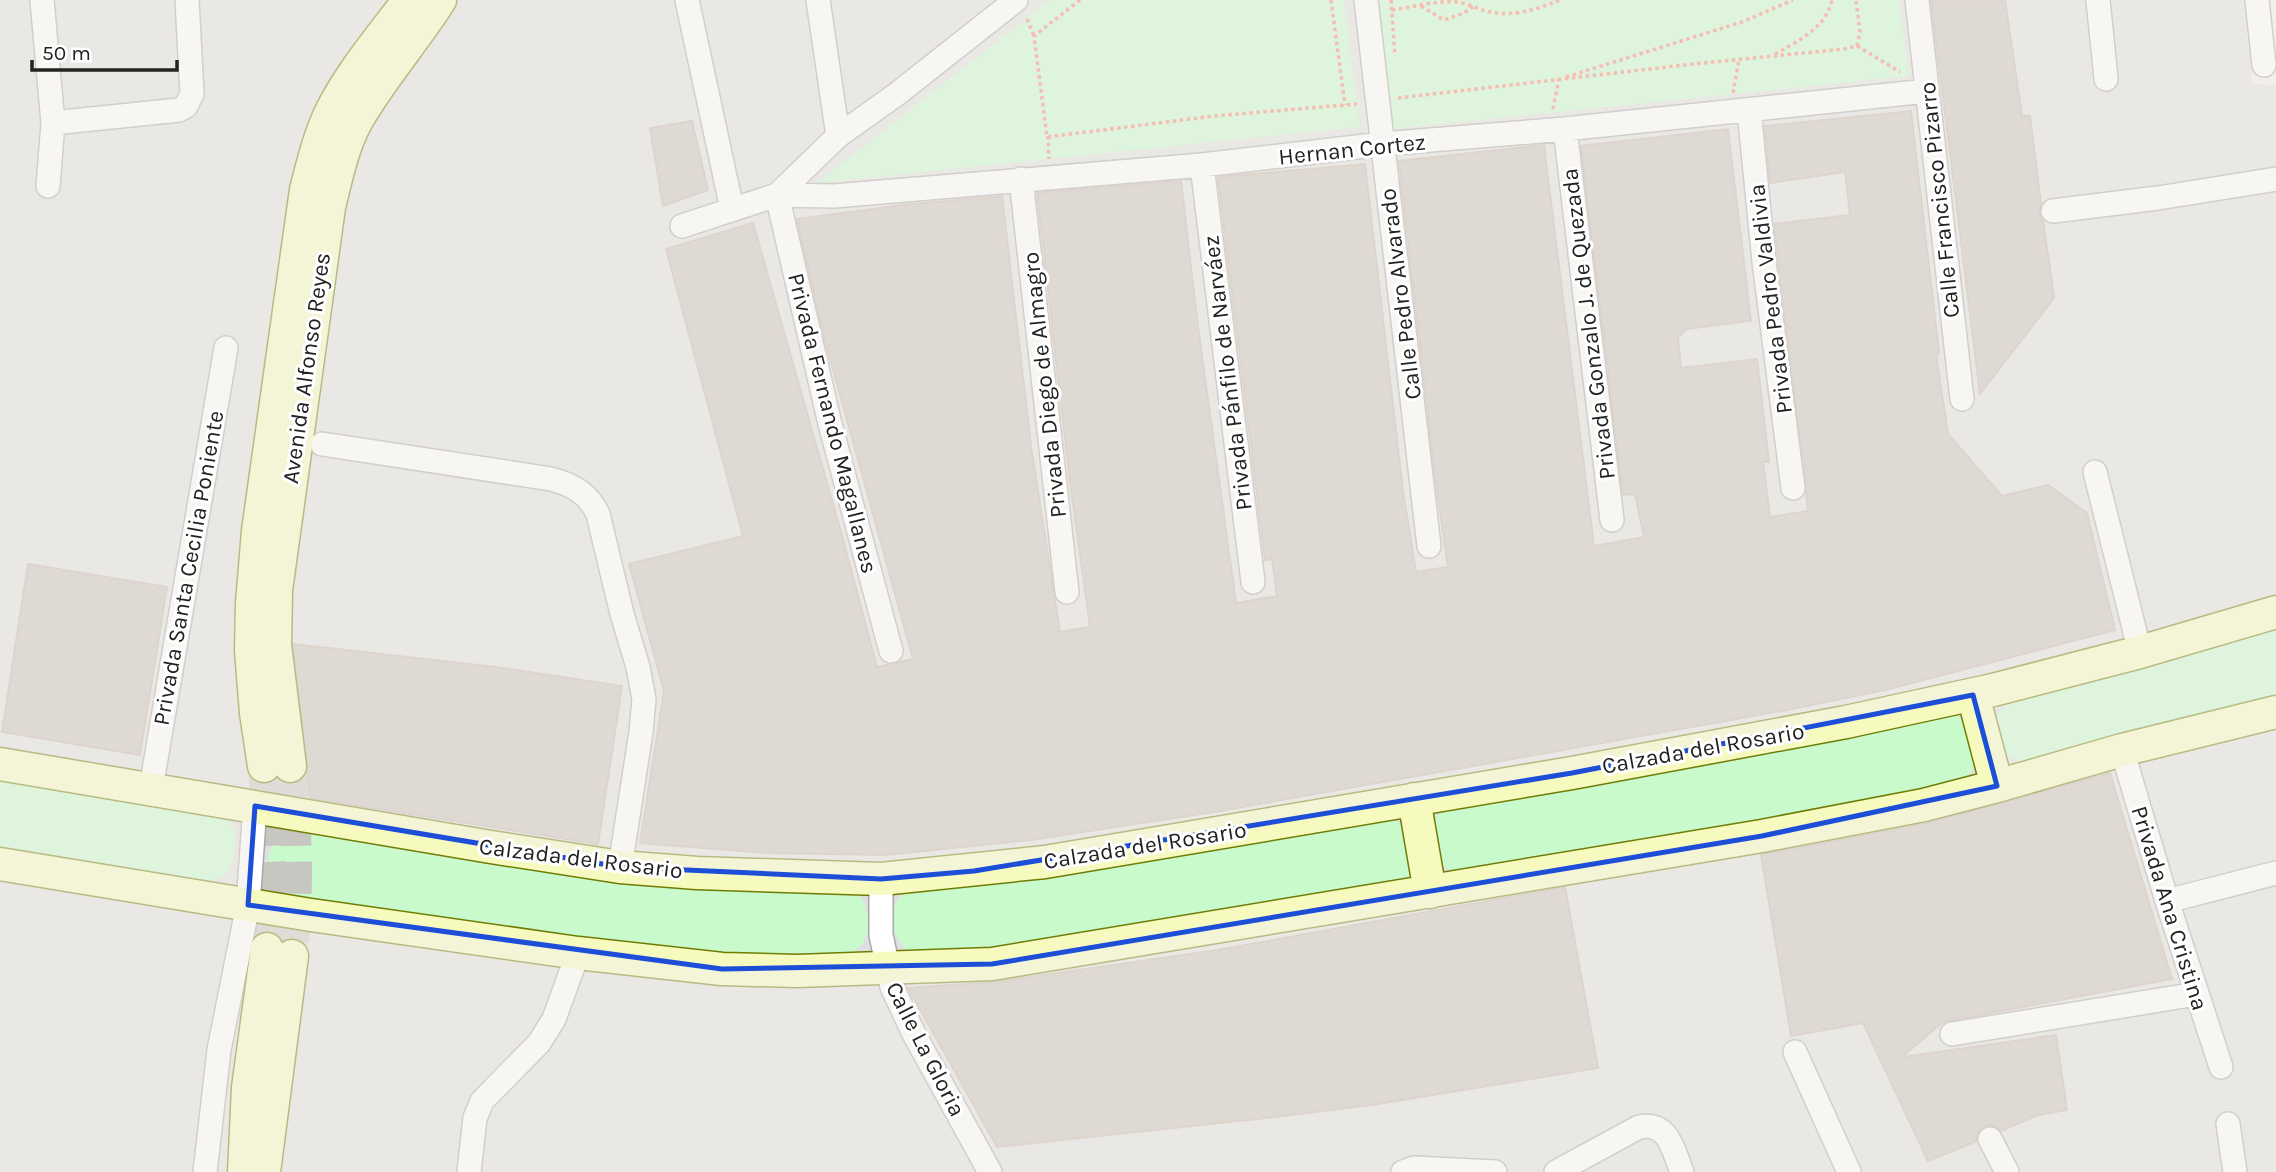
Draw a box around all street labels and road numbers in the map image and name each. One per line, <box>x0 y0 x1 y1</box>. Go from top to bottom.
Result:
street label: Calle Francisco Pizarro <box>1914 81 1965 319</box>
street label: Hernan Cortez <box>1277 128 1427 171</box>
street label: Privada Gonzalo J. de Quezada <box>1556 167 1621 481</box>
street label: Privada Pedro Valdivia <box>1743 183 1798 415</box>
street label: Calle Pedro Alvarado <box>1374 187 1427 401</box>
street label: Privada Pánfilo de Narváez <box>1197 234 1258 512</box>
street label: Avenida Alfonso Reyes <box>277 251 336 485</box>
street label: Privada Diego de Almagro <box>1017 251 1072 519</box>
street label: Privada Fernando Magallanes <box>782 270 883 576</box>
street label: Privada Santa Cecilia Poniente <box>147 409 230 728</box>
street label: Calzada del Rosario <box>1600 717 1806 780</box>
street label: Privada Ana Cristina <box>2126 803 2213 1014</box>
street label: Calzada del Rosario <box>1042 816 1248 875</box>
street label: Calzada del Rosario <box>478 833 684 884</box>
street label: Calle La Gloria <box>880 977 971 1121</box>

